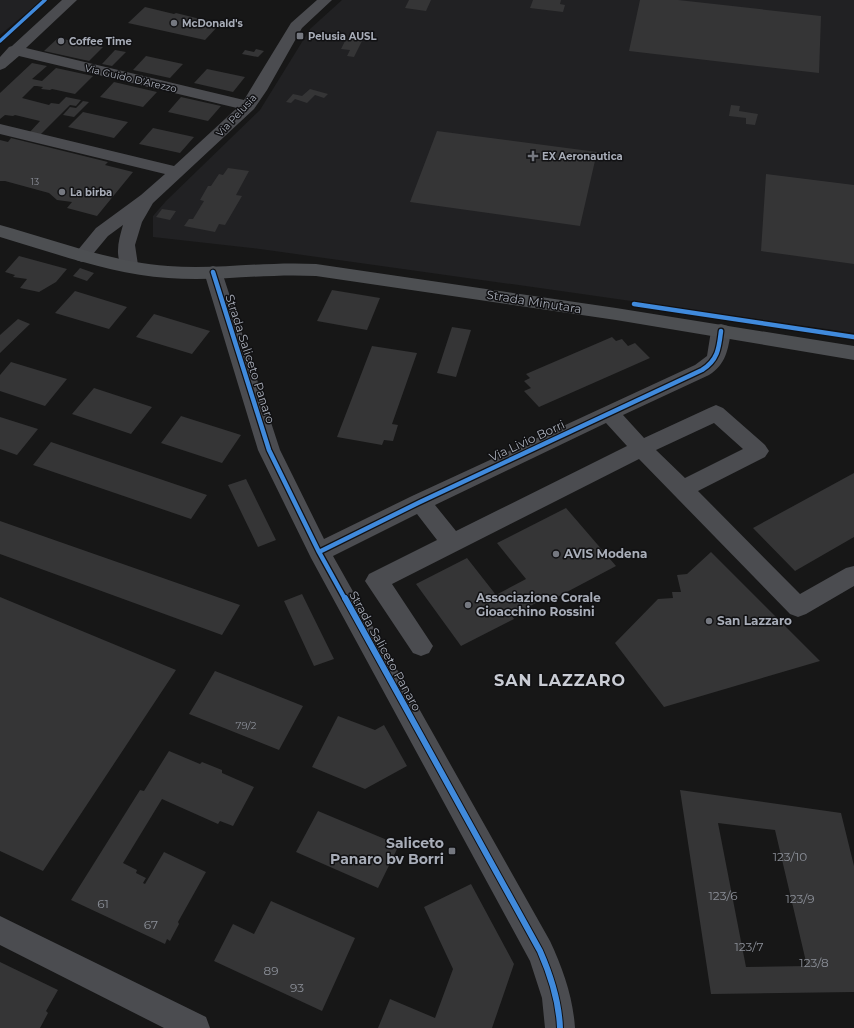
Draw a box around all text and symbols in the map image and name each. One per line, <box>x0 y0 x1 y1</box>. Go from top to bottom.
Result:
place label: McDonald's <box>182 17 244 30</box>
marker: McDonald's <box>169 18 179 28</box>
place label: Pelusia AUSL <box>308 30 377 43</box>
marker: Pelusia AUSL <box>295 31 305 41</box>
place label: Coffee Time <box>69 35 132 48</box>
marker: Coffee Time <box>56 36 66 46</box>
street label: Via Guido D'Arezzo <box>84 62 178 95</box>
street label: Via Pelusia <box>213 91 260 140</box>
marker: EX Aeronautica <box>527 150 539 162</box>
place label: EX Aeronautica <box>542 150 623 163</box>
house number: 13 <box>31 176 39 187</box>
place label: La birba <box>70 186 112 199</box>
marker: La birba <box>57 187 67 197</box>
street label: Strada Minutara <box>485 287 583 316</box>
street label: Strada Saliceto Panaro <box>222 292 278 425</box>
street label: Via Livio Borri <box>487 417 567 465</box>
place label: AVIS Modena <box>563 546 647 561</box>
marker: AVIS Modena <box>551 549 561 559</box>
street label: Strada Saliceto Panaro <box>346 588 425 713</box>
place label: Associazione Corale Gioacchino Rossini <box>475 590 601 619</box>
marker: Associazione Corale Gioacchino Rossini <box>463 600 473 610</box>
place label: San Lazzaro <box>717 613 792 628</box>
marker: San Lazzaro <box>704 616 714 626</box>
district label: SAN LAZZARO <box>494 671 626 690</box>
house number: 79/2 <box>236 719 257 732</box>
place label: Saliceto Panaro bv Borri <box>330 834 444 868</box>
marker: Saliceto Panaro bv Borri <box>447 846 457 856</box>
house number: 123/10 <box>773 849 807 864</box>
house number: 123/6 <box>708 888 738 903</box>
house number: 123/9 <box>785 891 815 906</box>
house number: 61 <box>97 896 109 911</box>
house number: 67 <box>144 917 158 932</box>
house number: 123/7 <box>734 939 764 954</box>
house number: 123/8 <box>799 955 829 970</box>
house number: 89 <box>264 963 278 978</box>
house number: 93 <box>290 980 304 995</box>

